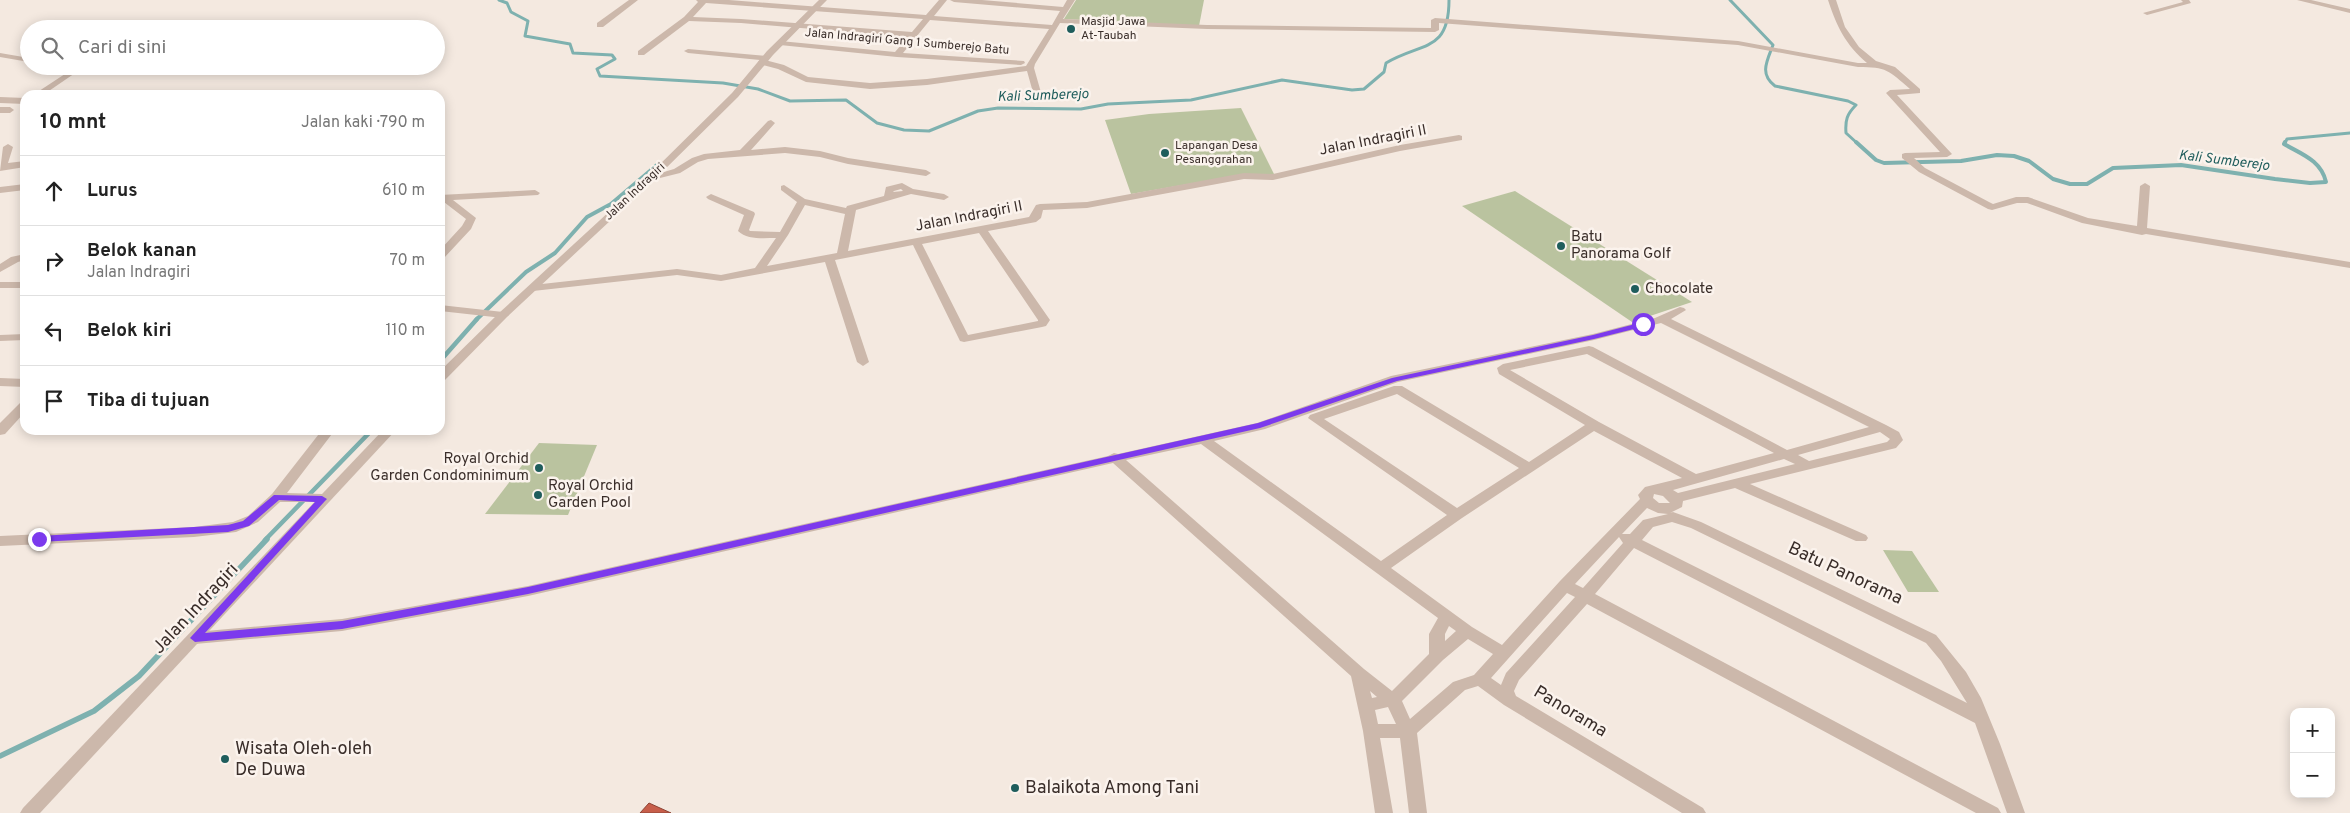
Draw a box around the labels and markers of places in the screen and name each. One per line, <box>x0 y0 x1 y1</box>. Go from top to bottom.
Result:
place label: Masjid Jawa At-Taubah <box>1081 14 1145 44</box>
marker: Masjid Jawa At-Taubah <box>1065 23 1077 35</box>
place label: Lapangan Desa Pesanggrahan <box>1175 138 1258 168</box>
marker: Lapangan Desa Pesanggrahan <box>1159 147 1171 159</box>
place label: Batu Panorama Golf <box>1571 228 1671 264</box>
marker: Batu Panorama Golf <box>1555 240 1567 252</box>
place label: Chocolate <box>1645 280 1713 299</box>
marker: Chocolate <box>1629 283 1641 295</box>
place label: Royal Orchid Garden Condominimum <box>370 450 529 486</box>
marker: Royal Orchid Garden Condominimum <box>533 462 545 474</box>
place label: Royal Orchid Garden Pool <box>548 477 634 513</box>
marker: Royal Orchid Garden Pool <box>532 489 544 501</box>
place label: Wisata Oleh-oleh De Duwa <box>235 738 372 782</box>
marker: Wisata Oleh-oleh De Duwa <box>219 753 231 765</box>
place label: Balaikota Among Tani <box>1025 777 1199 800</box>
marker: Balaikota Among Tani <box>1009 782 1021 794</box>

